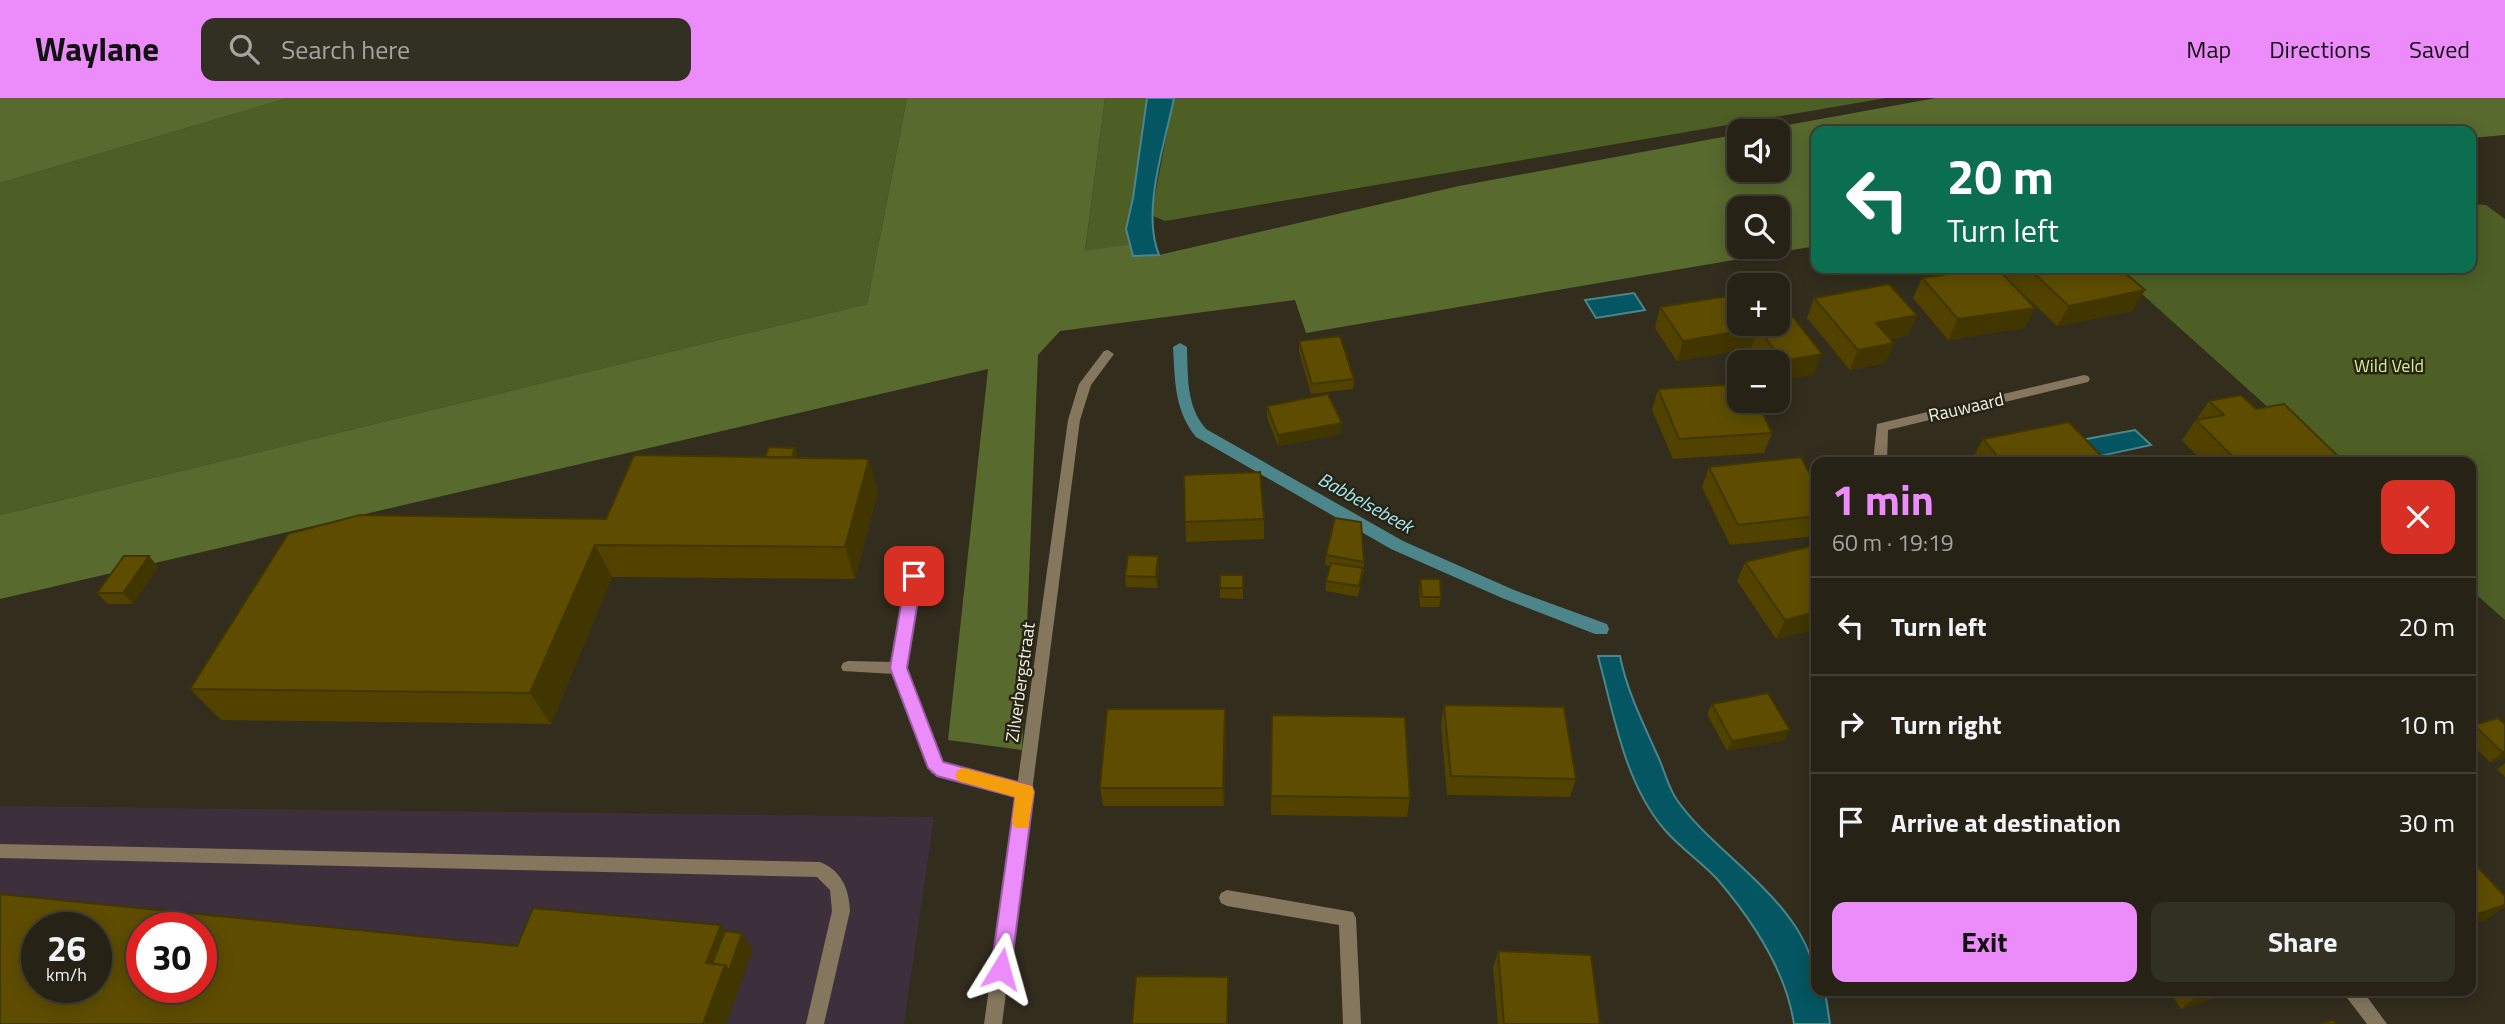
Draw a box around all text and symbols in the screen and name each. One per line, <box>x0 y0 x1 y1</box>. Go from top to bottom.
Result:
search box <box>201 18 691 81</box>
text: Waylane <box>35 24 159 74</box>
icon: search <box>225 30 263 68</box>
text: Search here <box>281 30 410 69</box>
text: Map <box>2186 31 2231 67</box>
text: Directions <box>2269 31 2371 67</box>
text: Saved <box>2409 31 2470 67</box>
map controls <box>1727 119 1790 413</box>
button: sound <box>1727 119 1790 182</box>
text: 20 m <box>1947 138 2054 213</box>
icon: left <box>1832 154 1923 245</box>
button: search <box>1727 196 1790 259</box>
text: Turn left <box>1947 206 2059 254</box>
button: + <box>1727 273 1790 336</box>
button: − <box>1727 350 1790 413</box>
park label: Wild Veld <box>2354 352 2424 379</box>
street label: Rauwaard <box>1926 385 2006 429</box>
water label: Babbelsebeek <box>1313 464 1421 541</box>
text: 1 min <box>1832 467 1934 531</box>
button: close <box>2381 480 2455 554</box>
text: 60 m · 19:19 <box>1832 525 1954 560</box>
pin <box>884 546 944 606</box>
icon: arrive <box>895 557 933 595</box>
icon: left <box>1832 607 1870 645</box>
text: Turn left <box>1891 607 1986 646</box>
text: 20 m <box>2398 607 2455 646</box>
street label: Zilverbergstraat <box>998 620 1042 744</box>
icon: right <box>1832 705 1870 743</box>
text: Turn right <box>1891 705 2002 744</box>
text: 10 m <box>2398 705 2455 744</box>
icon: arrive <box>1832 803 1870 841</box>
text: Arrive at destination <box>1891 803 2121 842</box>
text: 30 m <box>2398 803 2455 842</box>
button: Exit <box>1832 902 2137 982</box>
button: Share <box>2151 902 2455 982</box>
speed limit sign: 30 <box>126 912 217 1003</box>
text: 26 <box>47 921 86 975</box>
position arrow <box>964 932 1038 1006</box>
text: km/h <box>46 961 87 988</box>

